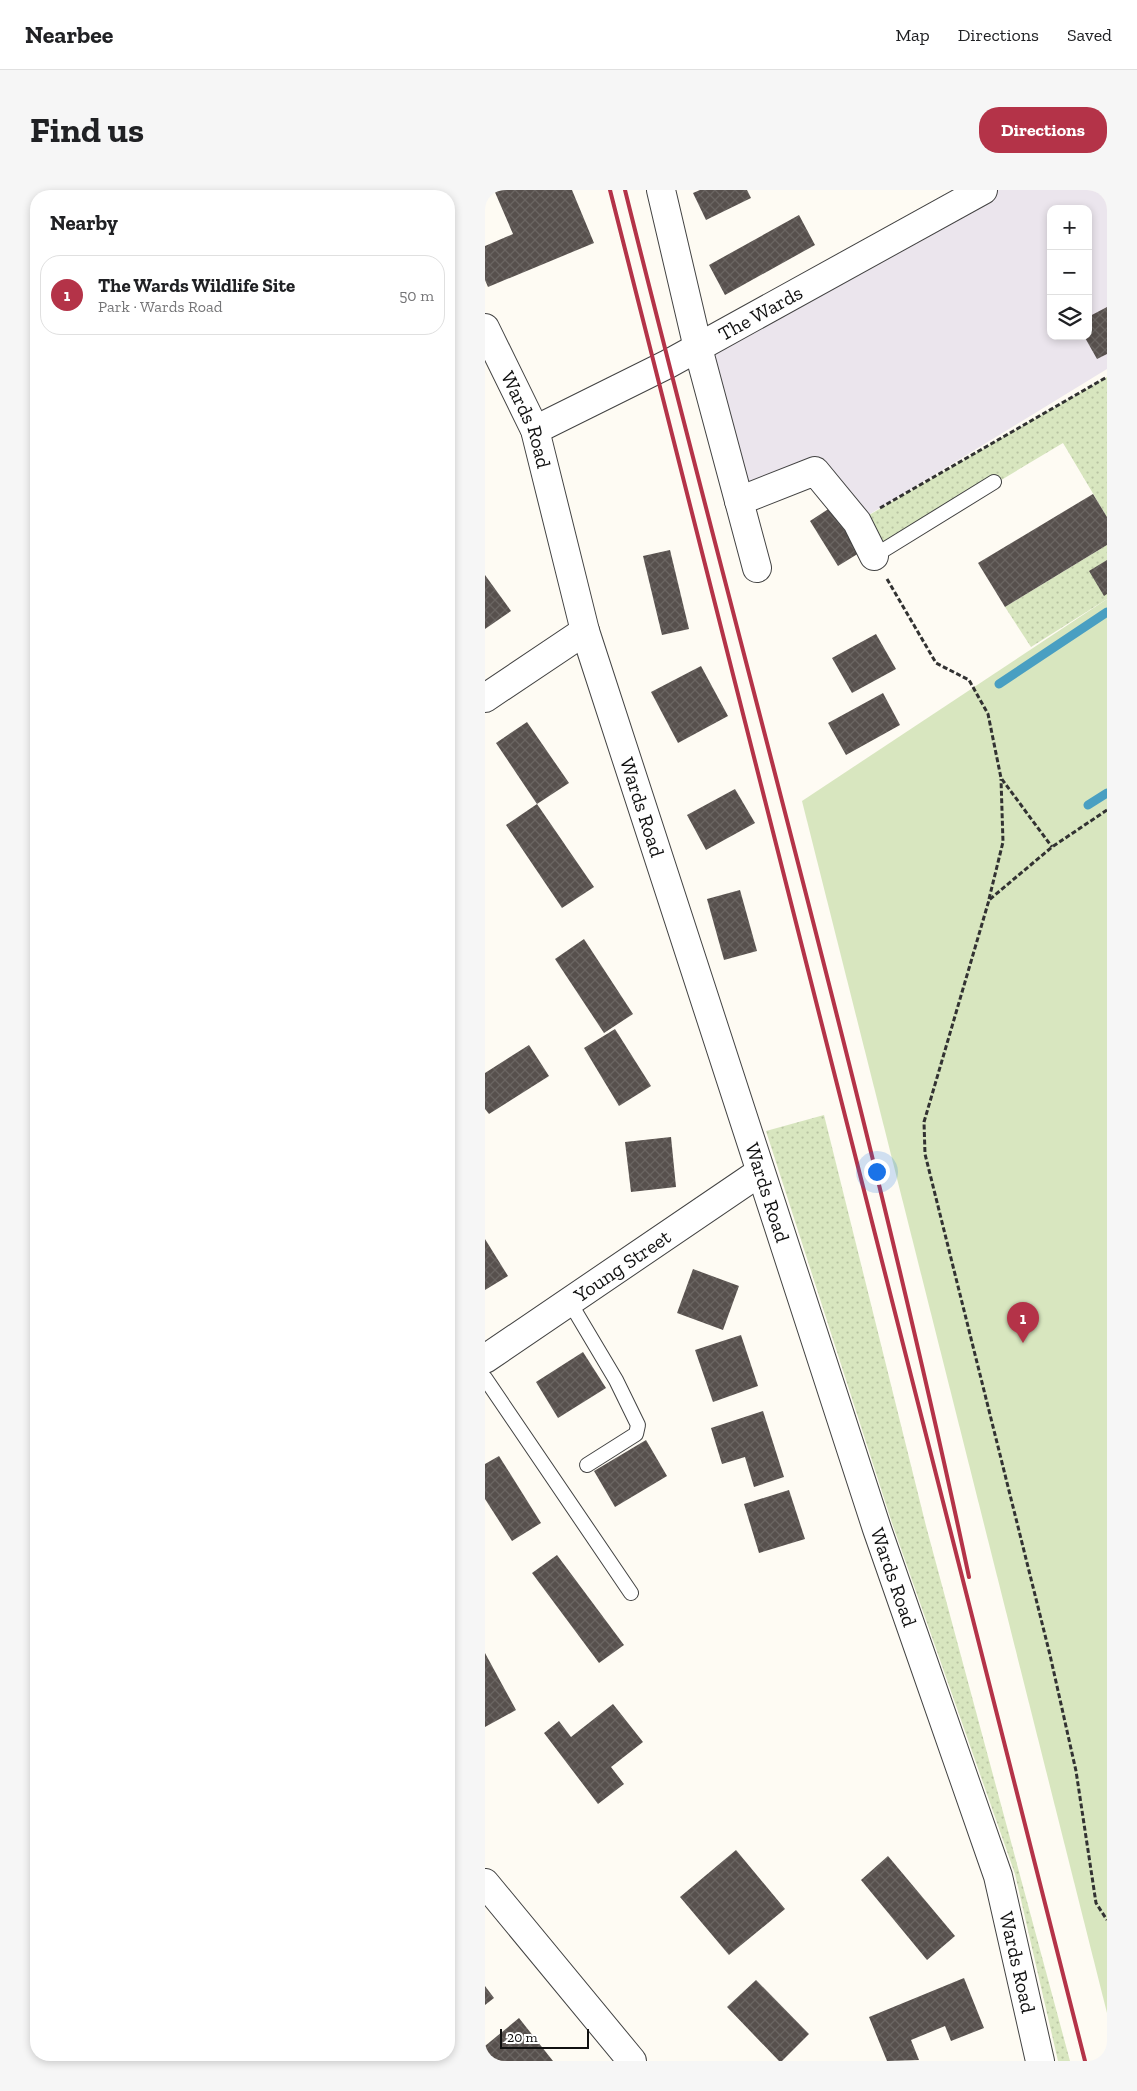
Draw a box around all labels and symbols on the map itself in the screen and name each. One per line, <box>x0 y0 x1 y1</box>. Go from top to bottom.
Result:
street label: The Wards <box>714 280 807 346</box>
street label: Wards Road <box>496 367 556 471</box>
street label: Wards Road <box>615 754 670 860</box>
street label: Wards Road <box>740 1140 795 1245</box>
your location <box>864 1159 890 1185</box>
street label: Young Street <box>568 1224 676 1308</box>
pin: 1 <box>1007 1302 1039 1343</box>
street label: Wards Road <box>865 1524 922 1630</box>
street label: Wards Road <box>994 1909 1041 2015</box>
scale bar <box>500 2026 589 2049</box>

